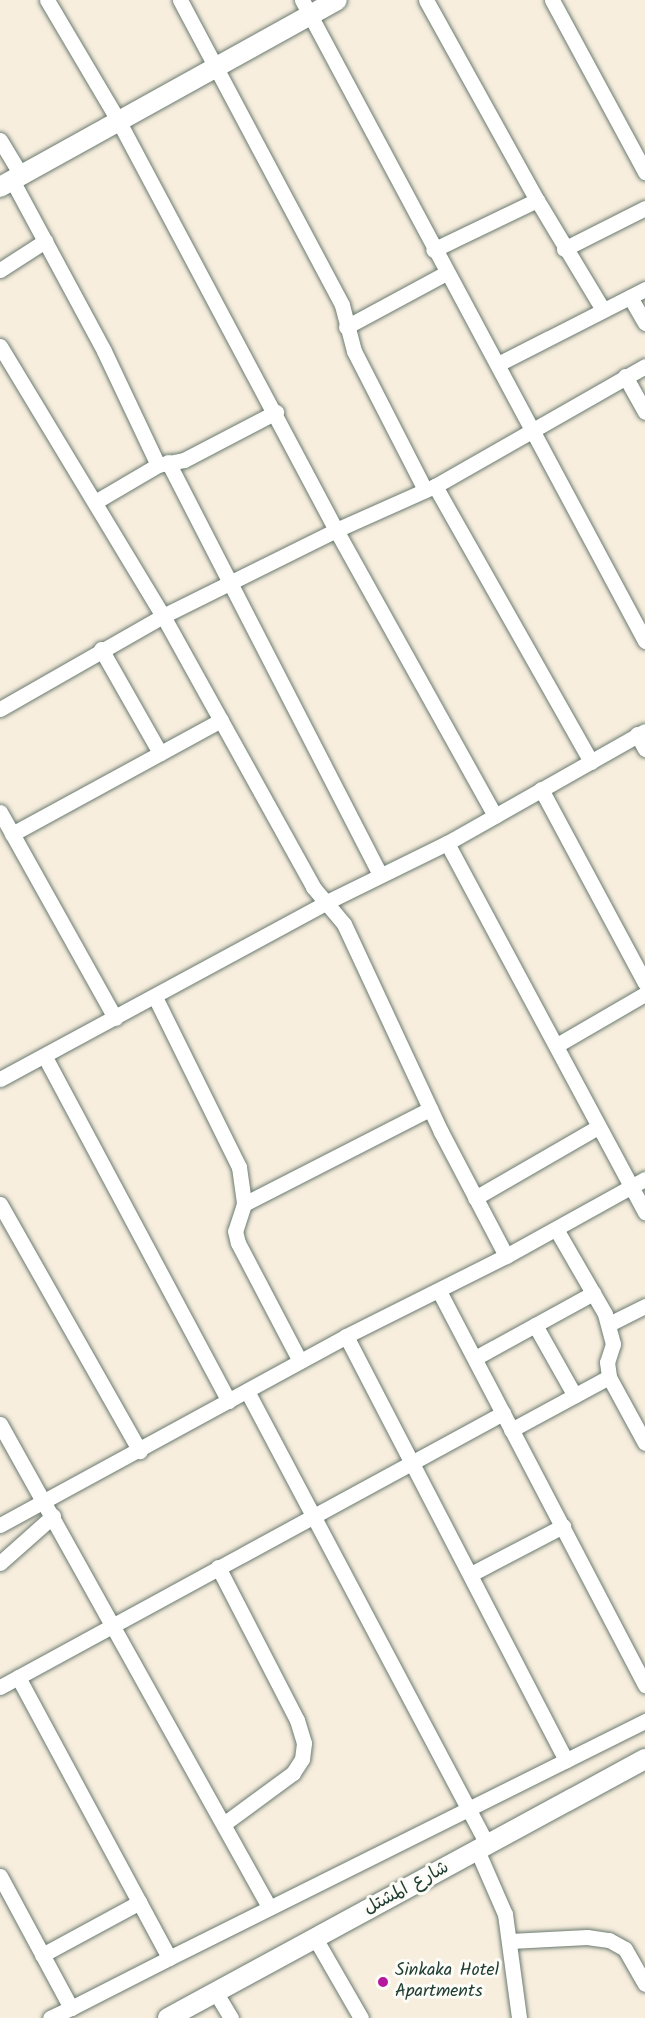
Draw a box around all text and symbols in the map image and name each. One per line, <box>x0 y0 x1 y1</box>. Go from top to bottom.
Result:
street label: شارع المشتل <box>361 1858 453 1920</box>
place label: Sinkaka Hotel Apartments <box>395 1961 499 2004</box>
marker: Sinkaka Hotel Apartments <box>376 1975 390 1989</box>

